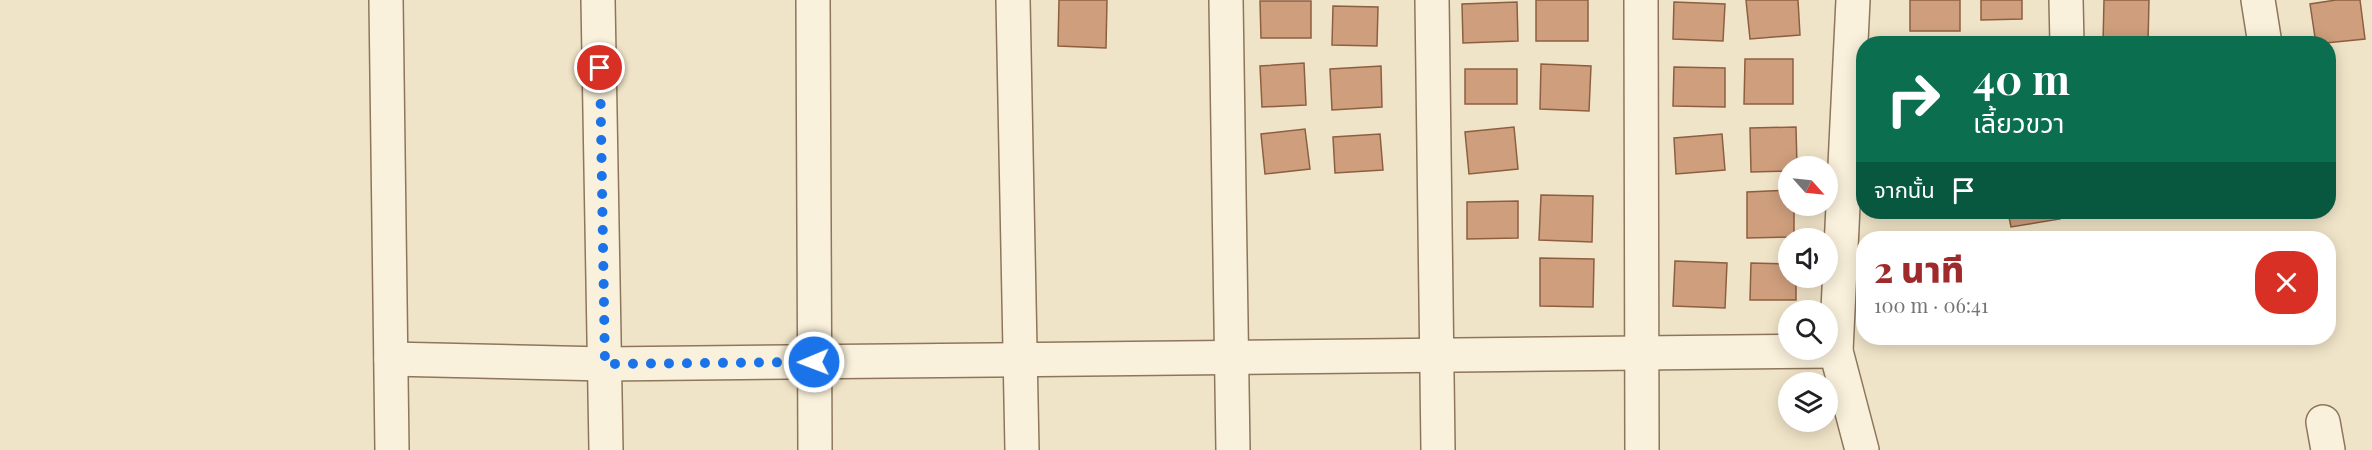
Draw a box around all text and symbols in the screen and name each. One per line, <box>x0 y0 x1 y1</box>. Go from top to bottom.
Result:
pin <box>574 42 625 93</box>
text: 40 m <box>1973 50 2070 106</box>
icon: arrive <box>583 51 616 84</box>
icon: right <box>1874 60 1952 138</box>
text: เลี้ยวขวา <box>1973 104 2064 140</box>
north arrow <box>1778 156 1838 216</box>
map controls <box>1778 156 1838 432</box>
text: จากนั้น <box>1874 174 1935 204</box>
icon: arrive <box>1947 174 1980 207</box>
button: sound <box>1778 228 1838 288</box>
text: 2 นาที <box>1874 244 1964 292</box>
button: close <box>2255 251 2318 314</box>
text: 100 m · 06:41 <box>1874 291 1988 318</box>
button: search <box>1778 300 1838 360</box>
position arrow <box>782 330 846 394</box>
button: layers <box>1778 372 1838 432</box>

